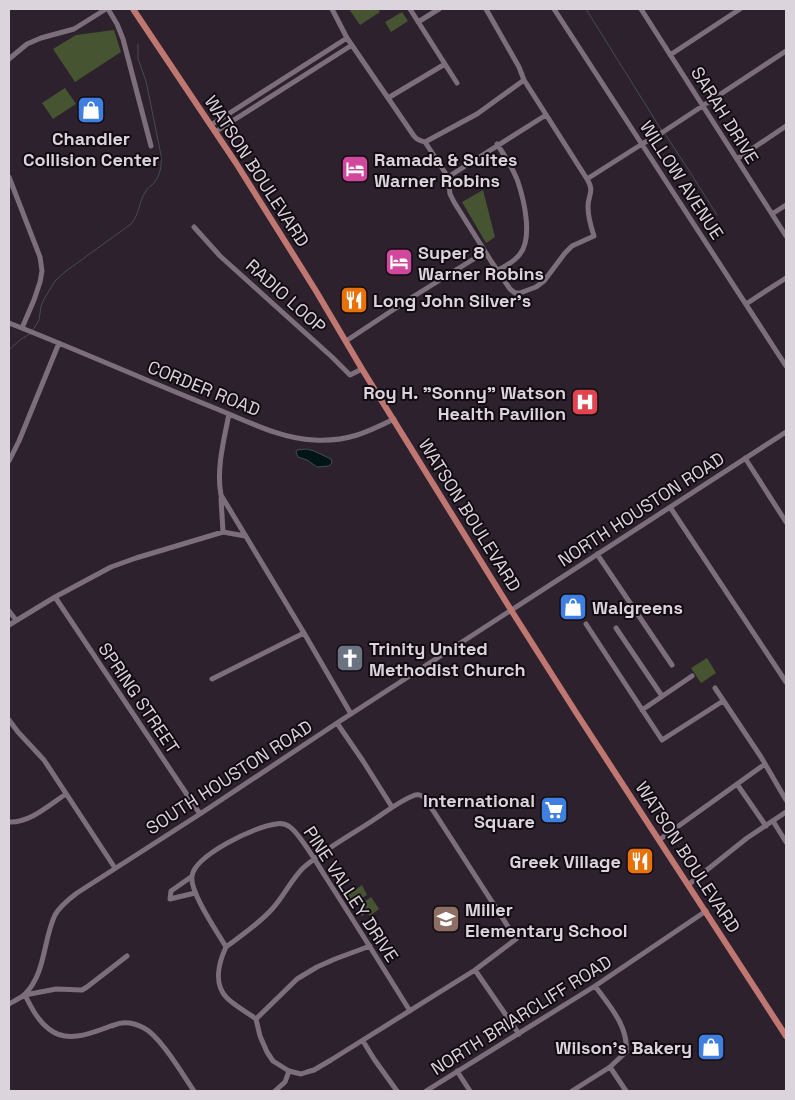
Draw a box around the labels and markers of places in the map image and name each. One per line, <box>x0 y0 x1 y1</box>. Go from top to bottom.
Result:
shop icon: Chandler Collision Center <box>76 95 106 125</box>
place label: Chandler Collision Center <box>23 127 159 171</box>
place label: Ramada & Suites Warner Robins <box>374 148 518 192</box>
hotel icon: Ramada & Suites Warner Robins <box>340 154 370 184</box>
place label: Super 8 Warner Robins <box>418 241 544 285</box>
hotel icon: Super 8 Warner Robins <box>384 247 414 277</box>
restaurant icon: Long John Silver's <box>339 285 369 315</box>
place label: Long John Silver's <box>373 289 531 312</box>
place label: Roy H. "Sonny" Watson Health Pavilion <box>363 381 566 425</box>
hospital icon: Roy H. "Sonny" Watson Health Pavilion <box>570 387 600 417</box>
shop icon: Walgreens <box>558 592 588 622</box>
place label: Walgreens <box>592 596 683 619</box>
place label: Trinity United Methodist Church <box>369 637 526 681</box>
church icon: Trinity United Methodist Church <box>335 643 365 673</box>
place label: International Square <box>423 789 535 833</box>
supermarket icon: International Square <box>539 795 569 825</box>
restaurant icon: Greek Village <box>625 846 655 876</box>
place label: Greek Village <box>509 850 621 873</box>
place label: Miller Elementary School <box>465 898 628 942</box>
school or university icon: Miller Elementary School <box>431 904 461 934</box>
shop icon: Wilson's Bakery <box>696 1032 726 1062</box>
place label: Wilson's Bakery <box>555 1036 692 1059</box>

